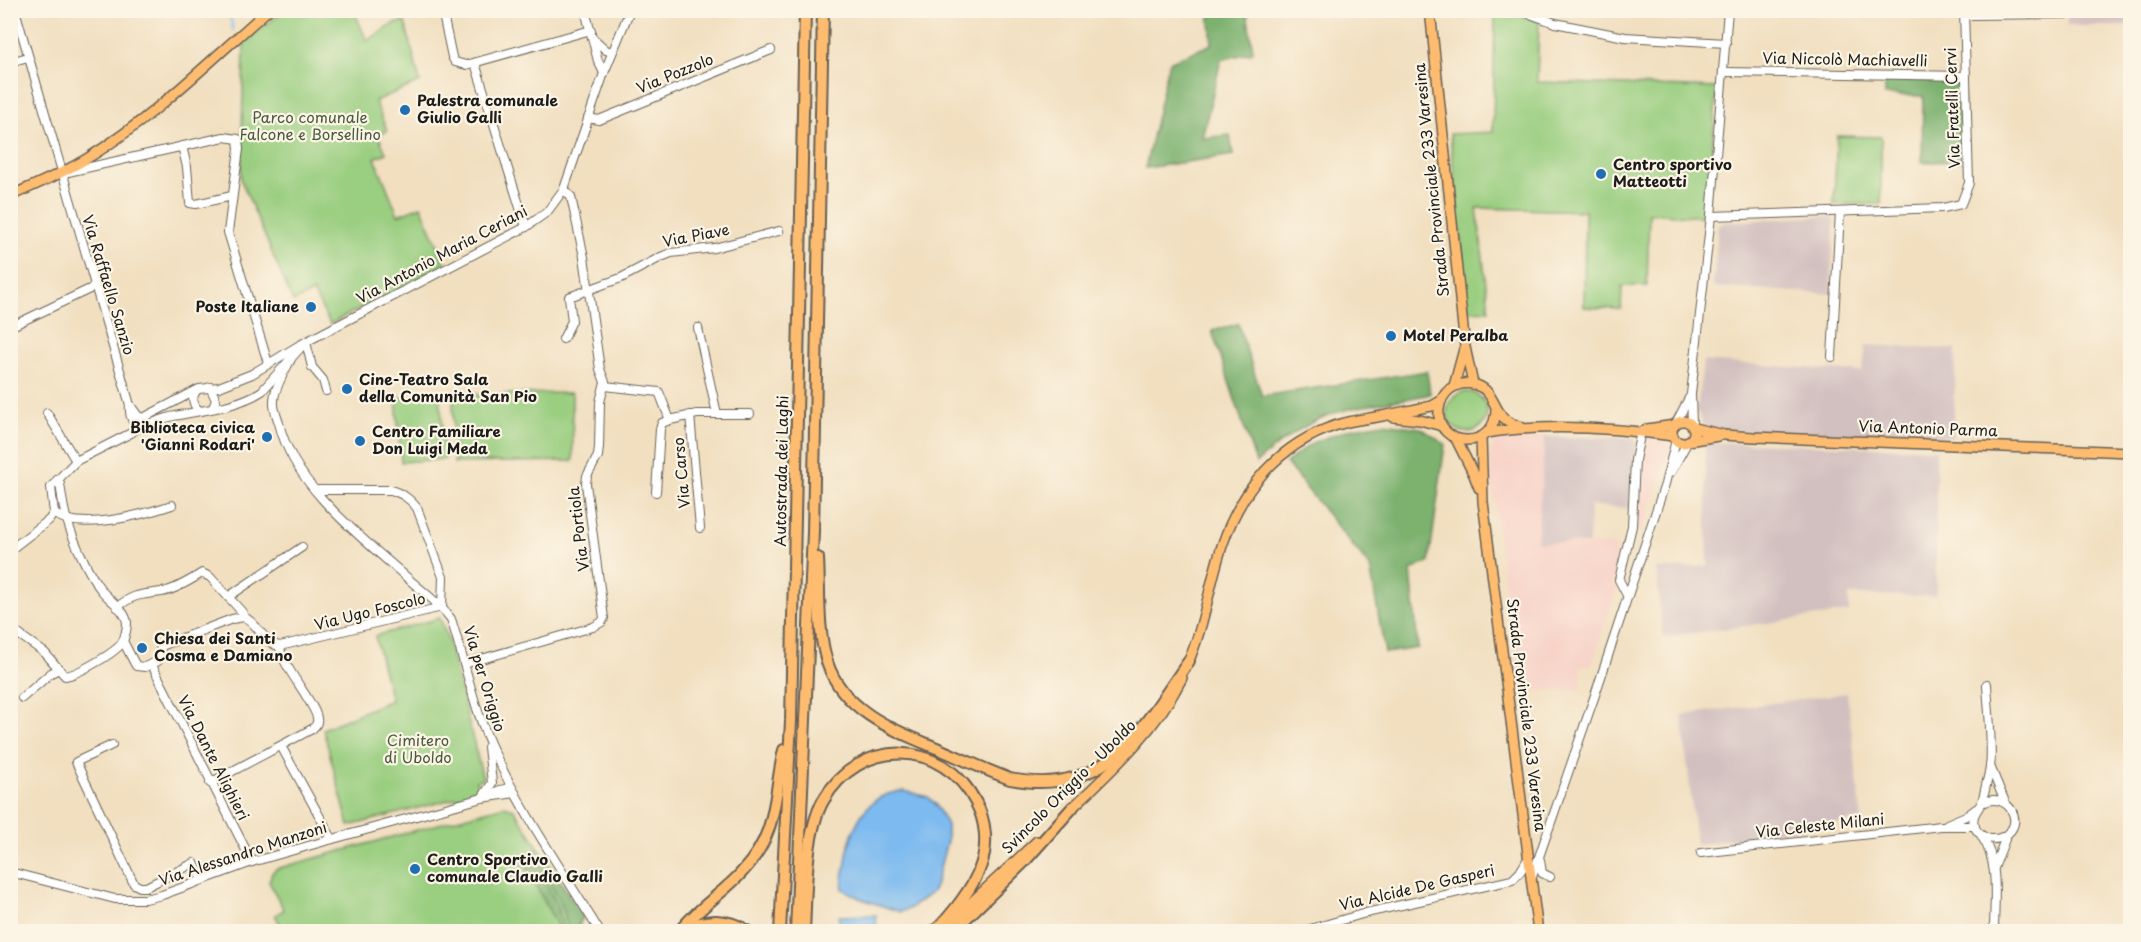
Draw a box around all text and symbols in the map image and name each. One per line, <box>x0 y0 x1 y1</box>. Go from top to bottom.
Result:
street label: Via Niccolò Machiavelli <box>1762 46 1928 71</box>
street label: Via Pozzolo <box>632 47 716 99</box>
street label: Via Fratelli Cervi <box>1938 47 1965 169</box>
street label: Strada Provinciale 233 Varesina <box>1407 62 1454 298</box>
place label: Palestra comunale Giulio Galli <box>417 88 558 128</box>
marker: Palestra comunale Giulio Galli <box>398 103 412 117</box>
park label: Parco comunale Falcone e Borsellino <box>239 105 381 145</box>
place label: Centro sportivo Matteotti <box>1613 152 1732 192</box>
marker: Centro sportivo Matteotti <box>1594 167 1608 181</box>
street label: Via Antonio Maria Ceriani <box>352 199 531 309</box>
street label: Via Raffaello Sanzio <box>77 212 142 357</box>
street label: Via Piave <box>660 217 731 252</box>
place label: Poste Italiane <box>196 294 300 317</box>
marker: Poste Italiane <box>304 300 318 314</box>
place label: Motel Peralba <box>1403 323 1509 346</box>
marker: Motel Peralba <box>1384 329 1398 343</box>
place label: Cine-Teatro Sala della Comunità San Pio <box>359 367 537 407</box>
marker: Cine-Teatro Sala della Comunità San Pio <box>340 382 354 396</box>
street label: Autostrada dei Laghi <box>768 395 793 547</box>
street label: Via Antonio Parma <box>1858 414 1999 441</box>
place label: Biblioteca civica 'Gianni Rodari' <box>130 415 255 455</box>
place label: Centro Familiare Don Luigi Meda <box>372 419 501 459</box>
marker: Biblioteca civica 'Gianni Rodari' <box>260 430 274 444</box>
marker: Centro Familiare Don Luigi Meda <box>353 434 367 448</box>
street label: Via Carso <box>666 437 695 510</box>
street label: Via Portiola <box>561 485 594 573</box>
street label: Via Ugo Foscolo <box>312 586 428 635</box>
street label: Strada Provinciale 233 Varesina <box>1502 597 1553 833</box>
street label: Via per Origgio <box>458 623 512 734</box>
place label: Chiesa dei Santi Cosma e Damiano <box>154 626 293 666</box>
marker: Chiesa dei Santi Cosma e Damiano <box>135 641 149 655</box>
street label: Via Dante Alighieri <box>173 691 256 824</box>
street label: Svincolo Origgio - Uboldo <box>996 714 1140 858</box>
park label: Cimitero di Uboldo <box>384 728 452 768</box>
street label: Via Celeste Milani <box>1754 806 1885 843</box>
street label: Via Alessandro Manzoni <box>155 815 330 891</box>
place label: Centro Sportivo comunale Claudio Galli <box>427 847 603 887</box>
street label: Via Alcide De Gasperi <box>1337 857 1497 916</box>
marker: Centro Sportivo comunale Claudio Galli <box>408 862 422 876</box>

